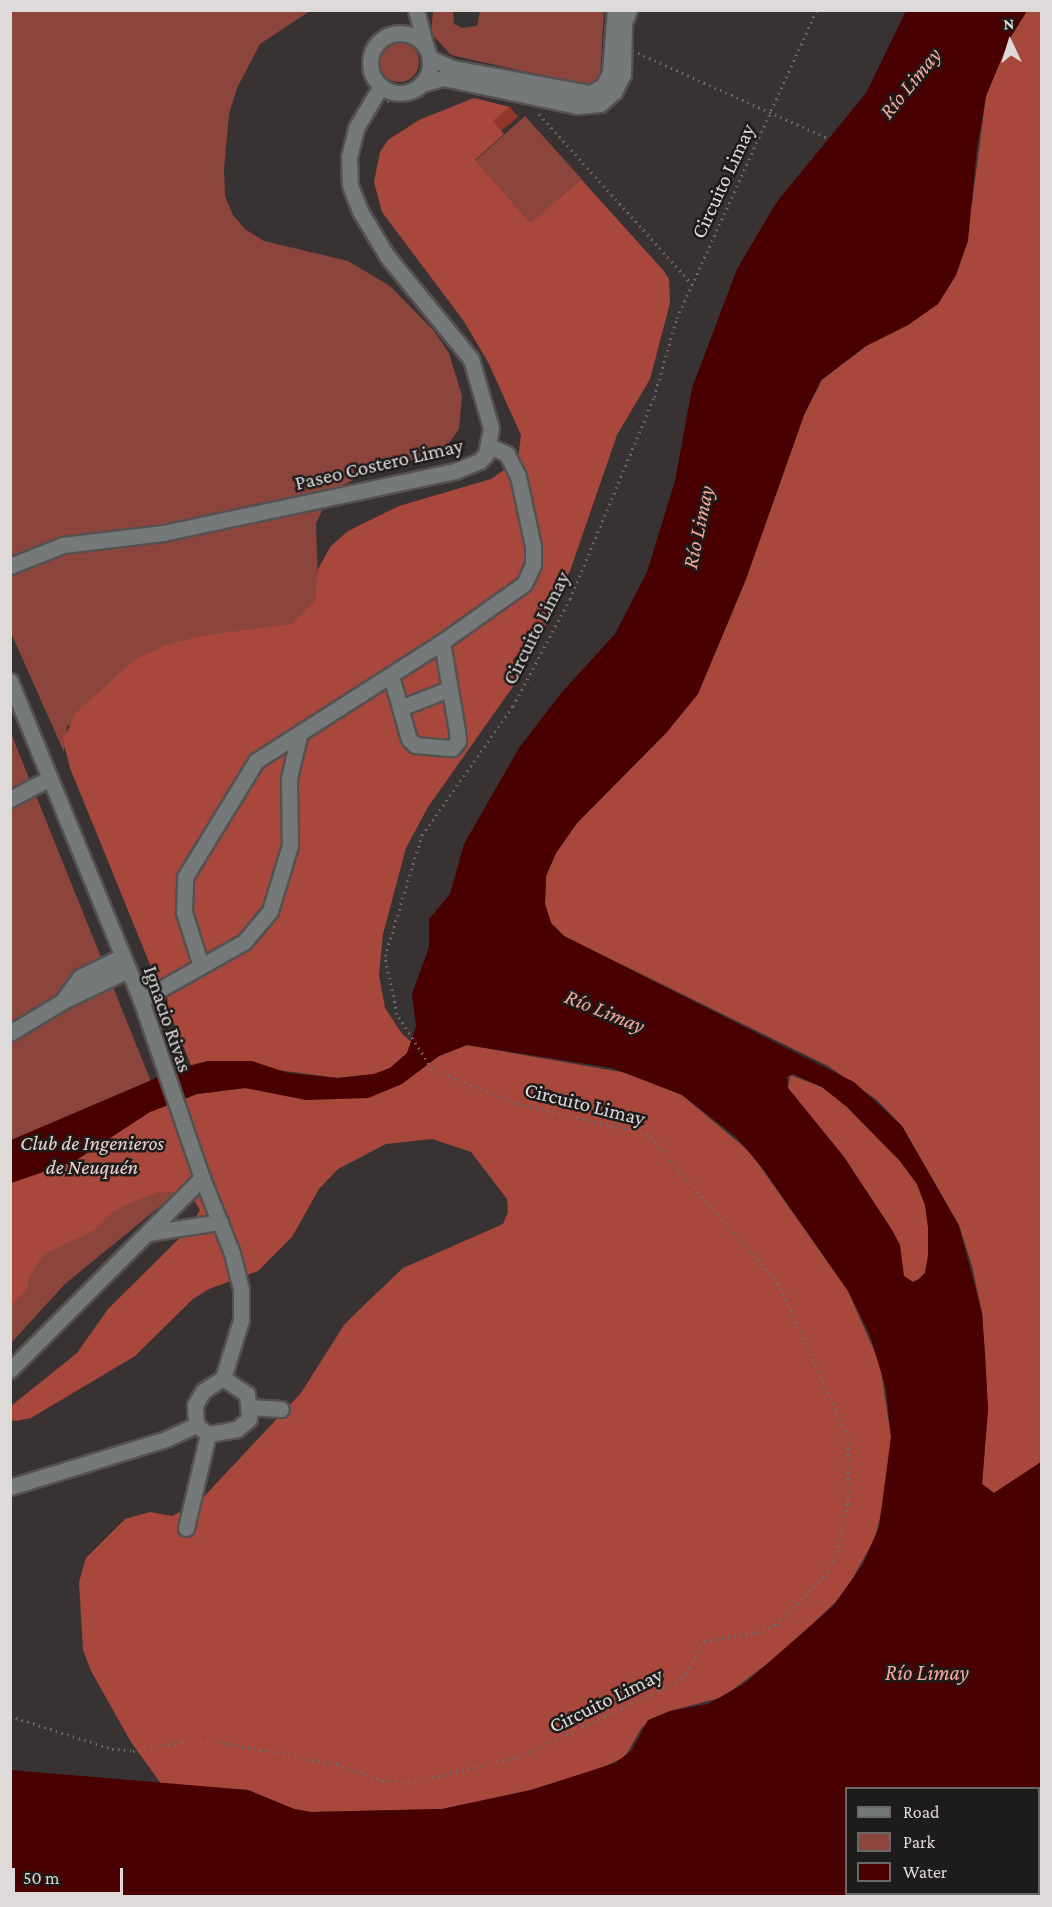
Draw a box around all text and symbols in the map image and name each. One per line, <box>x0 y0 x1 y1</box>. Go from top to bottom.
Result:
north arrow <box>980 12 1040 72</box>
text: N <box>1003 15 1015 32</box>
water label: Río Limay <box>873 42 947 124</box>
street label: Circuito Limay <box>685 120 761 242</box>
street label: Paseo Costero Limay <box>292 432 466 496</box>
water label: Río Limay <box>676 483 720 571</box>
street label: Circuito Limay <box>497 567 575 689</box>
street label: Ignacio Rivas <box>138 963 198 1075</box>
water label: Río Limay <box>561 983 649 1039</box>
street label: Circuito Limay <box>522 1077 648 1131</box>
park label: Club de Ingenieros de Neuquén <box>20 1130 164 1180</box>
water label: Río Limay <box>885 1660 969 1686</box>
street label: Circuito Limay <box>545 1662 667 1738</box>
legend <box>845 1787 1040 1895</box>
text: Road <box>903 1802 940 1822</box>
text: Park <box>903 1832 935 1852</box>
scale bar <box>15 1856 126 1894</box>
text: Water <box>903 1862 947 1882</box>
text: 50 m <box>23 1868 60 1888</box>

